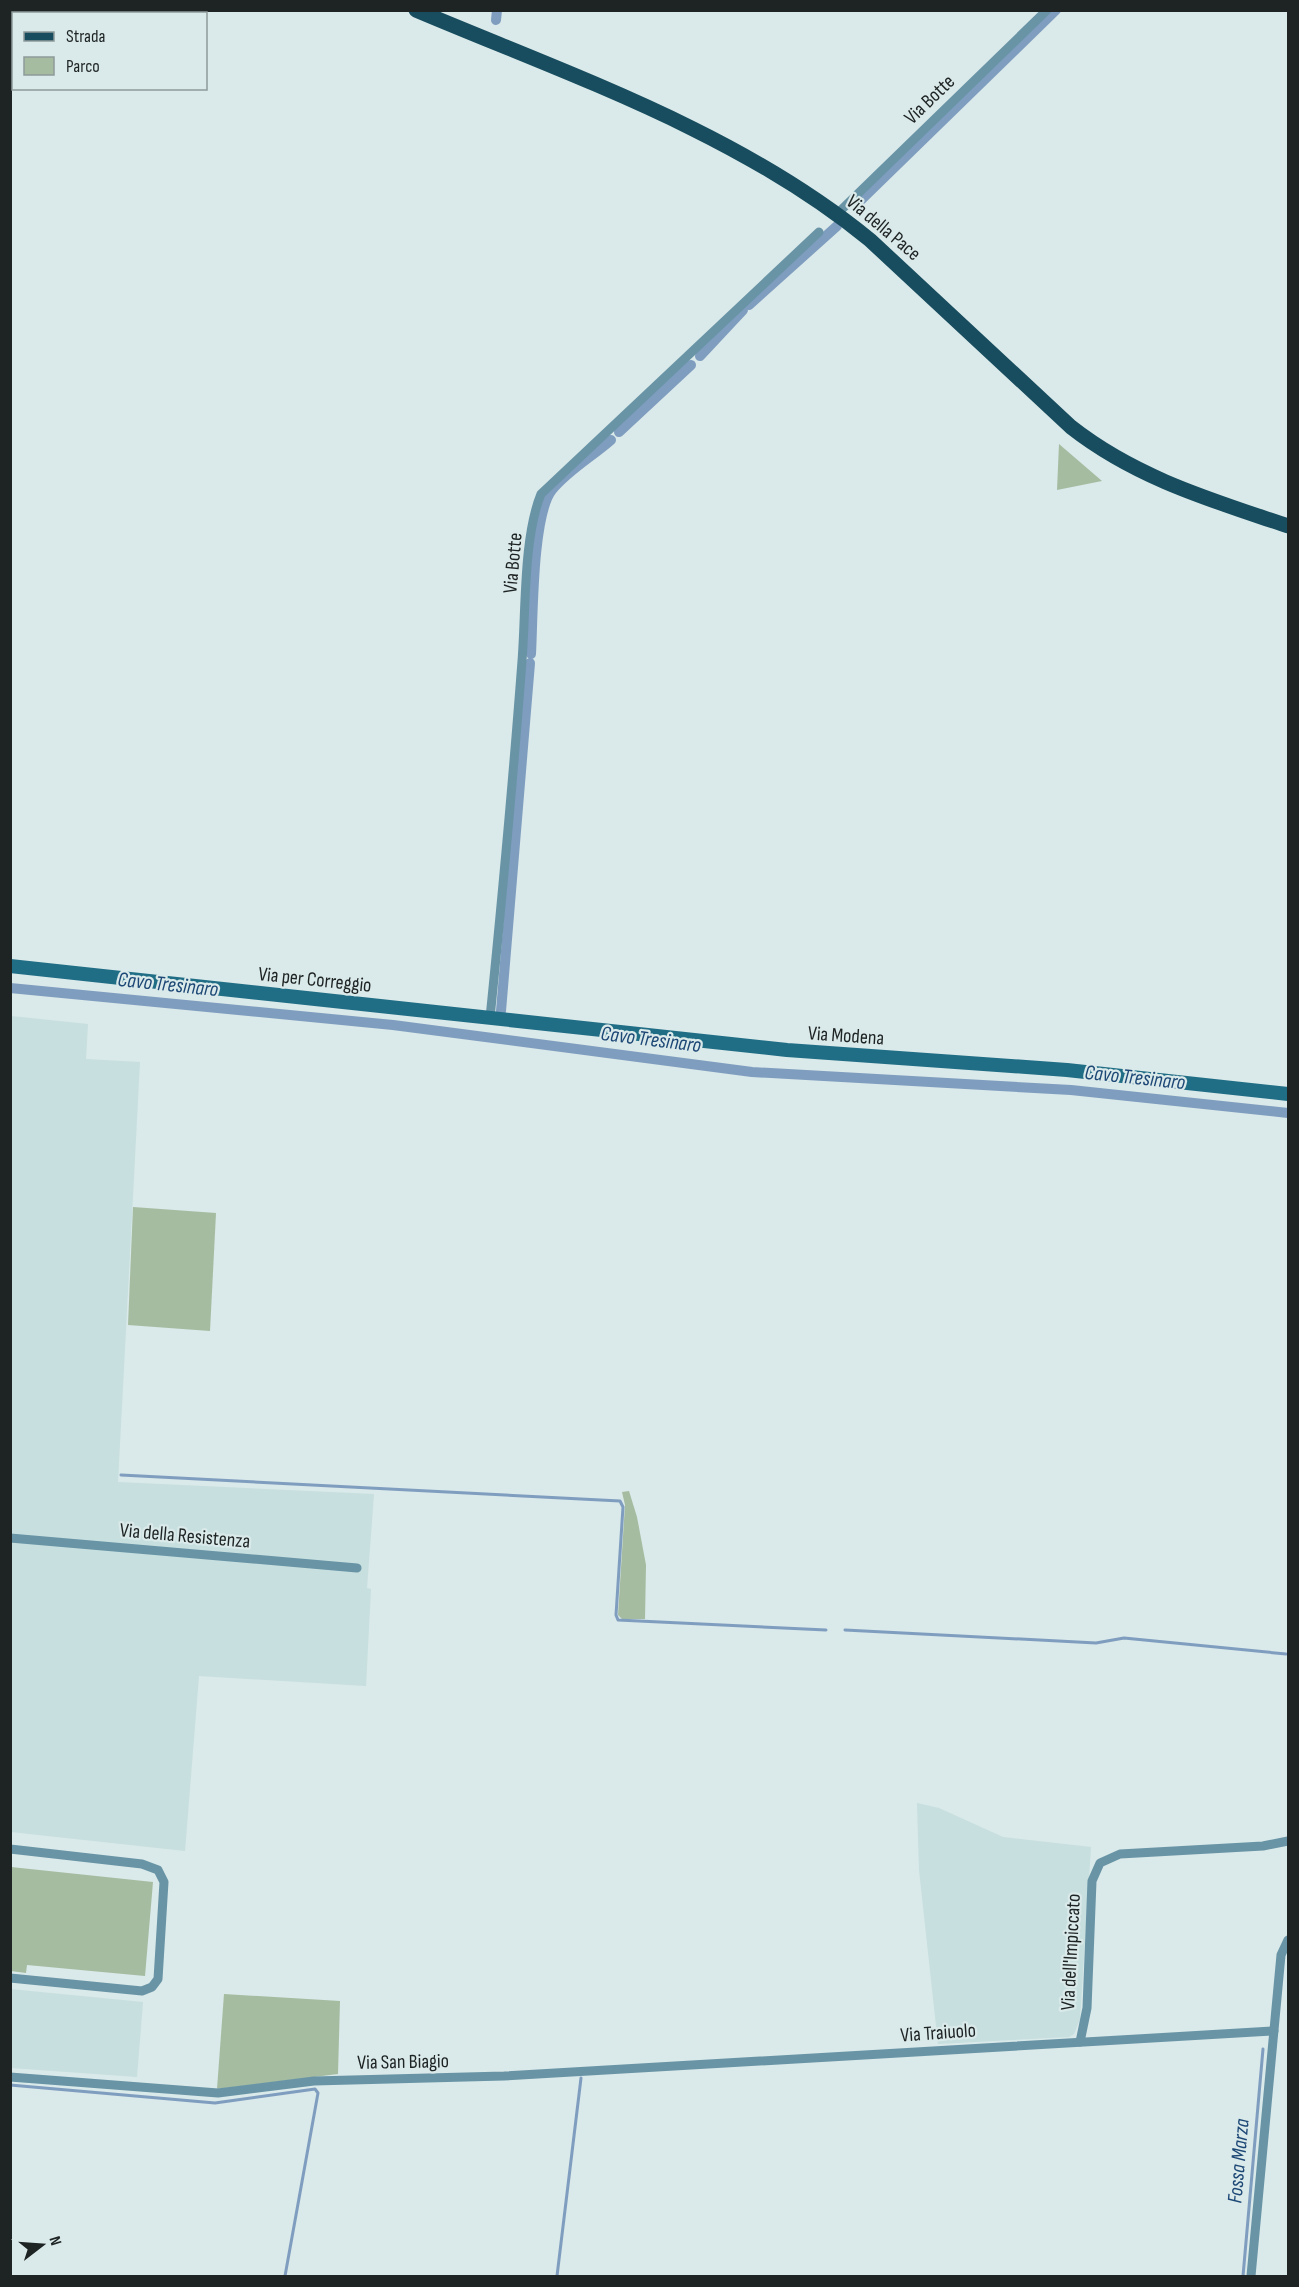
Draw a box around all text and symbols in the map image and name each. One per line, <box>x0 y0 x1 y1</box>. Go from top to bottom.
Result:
legend <box>12 12 207 90</box>
text: Strada <box>66 26 106 47</box>
text: Parco <box>66 56 100 77</box>
street label: Via Botte <box>899 70 960 129</box>
street label: Via della Pace <box>841 190 926 266</box>
street label: Via Botte <box>498 532 528 594</box>
street label: Via per Correggio <box>257 962 373 998</box>
water label: Cavo Tresinaro <box>116 967 220 1002</box>
water label: Cavo Tresinaro <box>599 1021 703 1058</box>
street label: Via Modena <box>807 1021 885 1051</box>
water label: Cavo Tresinaro <box>1083 1060 1187 1095</box>
street label: Via della Resistenza <box>119 1518 251 1554</box>
street label: Via dell'Impiccato <box>1056 1893 1086 2011</box>
street label: Via Traiuolo <box>899 2018 977 2048</box>
street label: Via San Biagio <box>357 2049 449 2075</box>
water label: Fossa Marza <box>1222 2117 1255 2204</box>
north arrow <box>12 2215 72 2275</box>
text: N <box>45 2234 65 2248</box>

